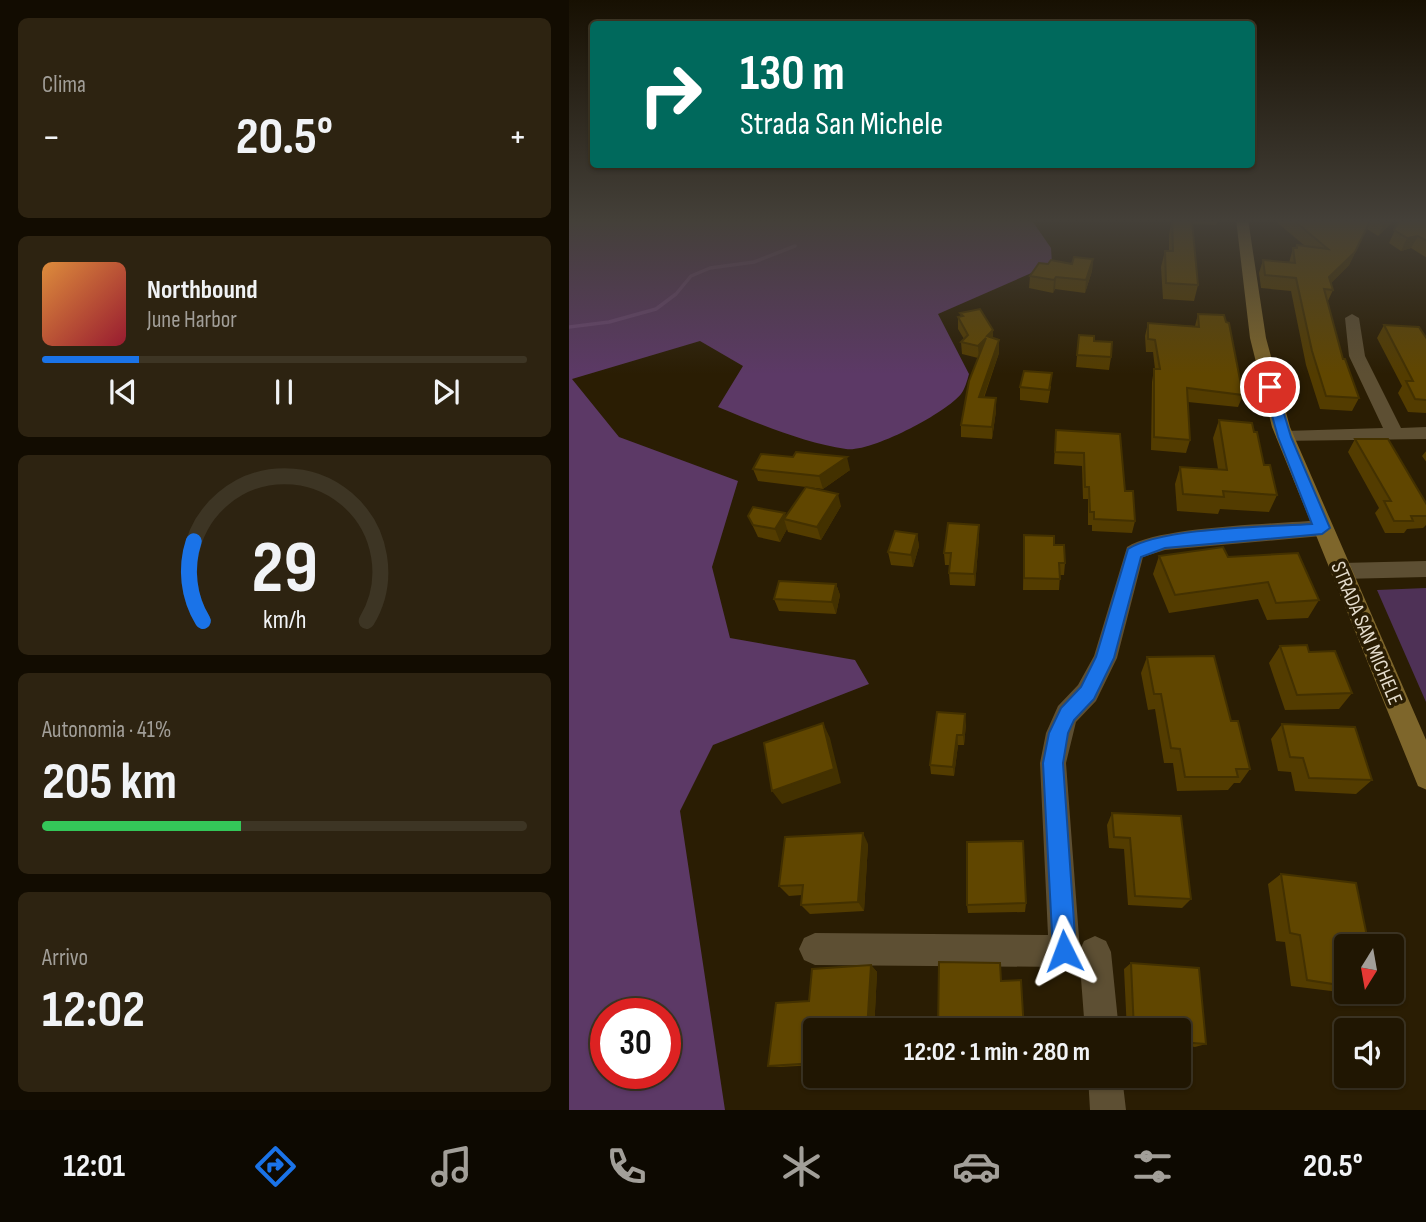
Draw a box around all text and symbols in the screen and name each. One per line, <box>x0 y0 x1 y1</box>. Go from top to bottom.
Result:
text: 130 m <box>740 45 845 104</box>
icon: right <box>625 49 716 140</box>
text: Clima <box>42 71 86 99</box>
text: Strada San Michele <box>740 105 943 144</box>
text: 20.5° <box>236 106 333 169</box>
text: − <box>42 115 61 160</box>
text: + <box>508 115 527 160</box>
text: Northbound <box>147 275 258 306</box>
text: June Harbor <box>147 306 237 334</box>
pin <box>1240 357 1300 417</box>
icon: arrive <box>1251 368 1289 406</box>
icon: previous <box>104 373 142 411</box>
icon: pause <box>265 373 303 411</box>
icon: next <box>427 373 465 411</box>
text: 29 <box>251 525 318 613</box>
street label: STRADA SAN MICHELE <box>1325 558 1408 708</box>
text: km/h <box>263 605 306 636</box>
text: Autonomia · 41% <box>42 716 171 744</box>
text: 205 km <box>42 751 177 814</box>
position arrow <box>1027 914 1101 988</box>
north arrow <box>1334 934 1404 1004</box>
map controls <box>1334 934 1404 1088</box>
text: Arrivo <box>42 944 88 972</box>
text: 12:02 <box>42 979 145 1042</box>
speed limit sign: 30 <box>590 998 681 1089</box>
button: sound <box>1334 1018 1404 1088</box>
text: 12:02 · 1 min · 280 m <box>904 1037 1090 1068</box>
icon: directions <box>251 1142 300 1191</box>
icon: music <box>427 1142 476 1191</box>
icon: phone <box>602 1142 651 1191</box>
icon: climate <box>777 1142 826 1191</box>
icon: car <box>952 1142 1001 1191</box>
icon: filters <box>1128 1142 1177 1191</box>
text: 12:01 <box>63 1147 125 1186</box>
text: 20.5° <box>1303 1147 1363 1186</box>

